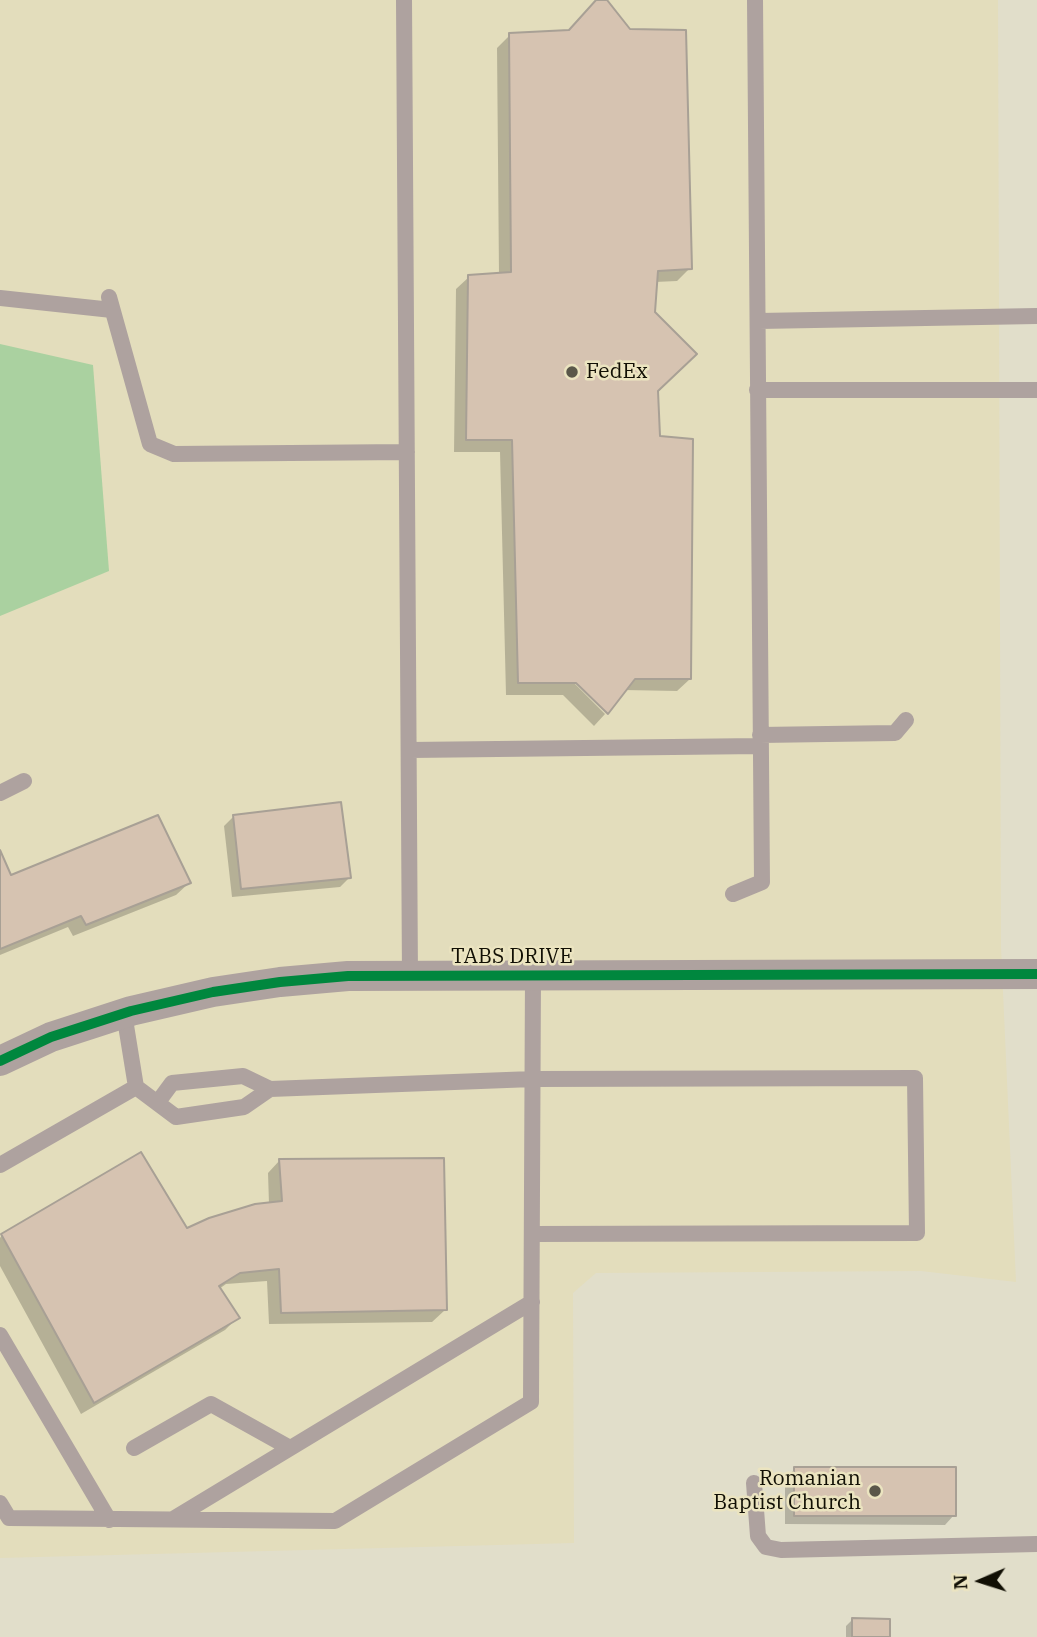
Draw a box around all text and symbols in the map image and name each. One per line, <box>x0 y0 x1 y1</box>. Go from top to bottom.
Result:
place label: FedEx <box>586 359 648 385</box>
marker: FedEx <box>564 364 580 380</box>
street label: TABS DRIVE <box>451 944 573 970</box>
place label: Romanian Baptist Church <box>713 1466 861 1516</box>
marker: Romanian Baptist Church <box>867 1483 883 1499</box>
north arrow <box>946 1546 1016 1616</box>
text: N <box>948 1574 972 1590</box>

